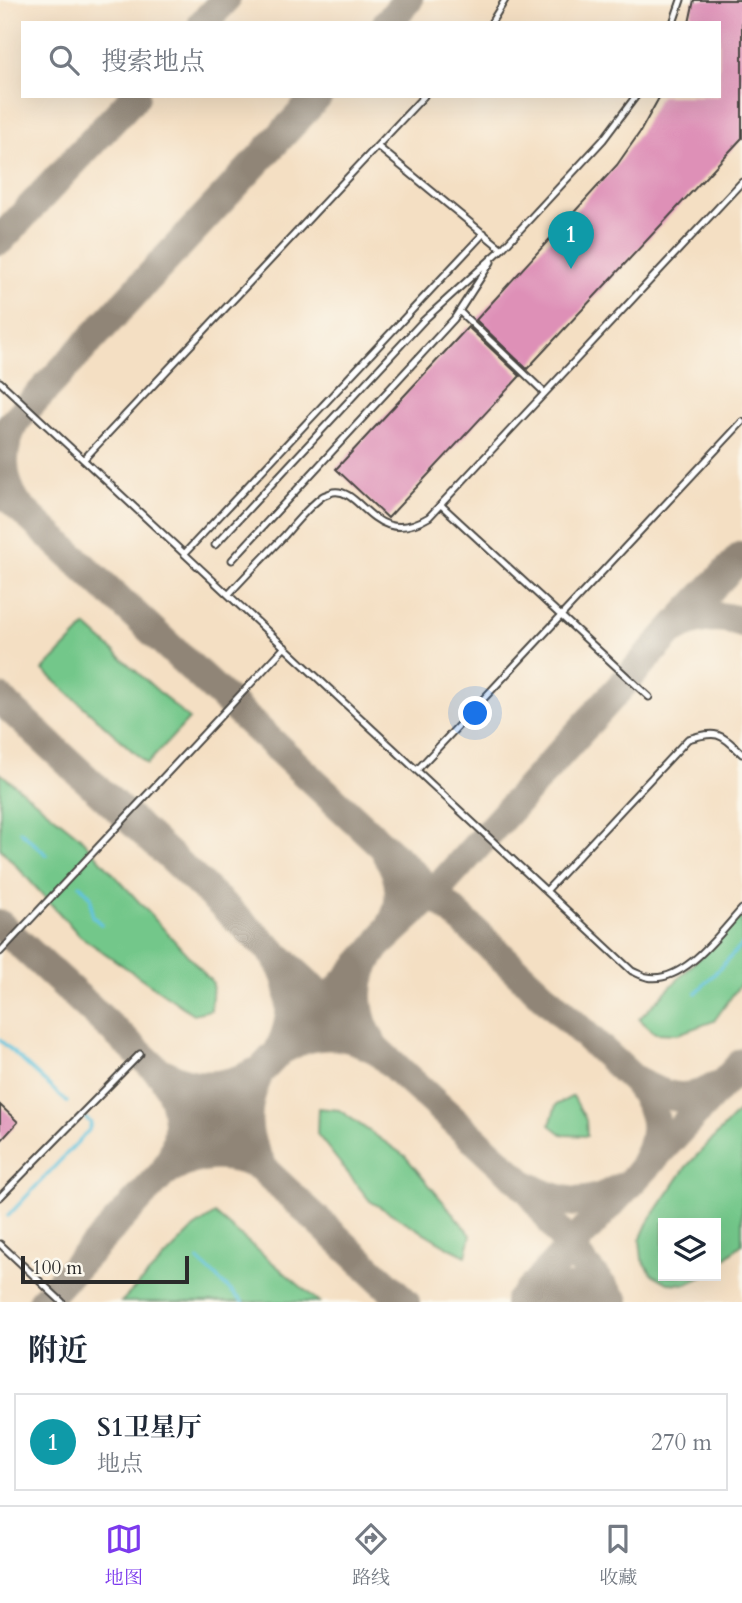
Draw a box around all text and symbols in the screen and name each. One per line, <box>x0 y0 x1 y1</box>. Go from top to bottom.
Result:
search box <box>21 21 721 98</box>
icon: search <box>45 41 83 79</box>
text: 搜索地点 <box>101 44 205 79</box>
pin: 1 <box>548 211 594 269</box>
your location <box>458 696 492 730</box>
map controls <box>658 1218 721 1281</box>
button: layers <box>658 1218 721 1281</box>
scale bar <box>21 1253 189 1285</box>
text: 100 m <box>32 1255 82 1281</box>
text: 附近 <box>28 1330 88 1371</box>
text: S1卫星厅 <box>97 1410 202 1445</box>
text: 1 <box>47 1427 59 1458</box>
text: 270 m <box>651 1427 712 1458</box>
text: 地点 <box>97 1448 143 1479</box>
tab: 地图 <box>105 1520 143 1591</box>
tab: 路线 <box>352 1520 390 1591</box>
tab: 收藏 <box>599 1520 637 1591</box>

